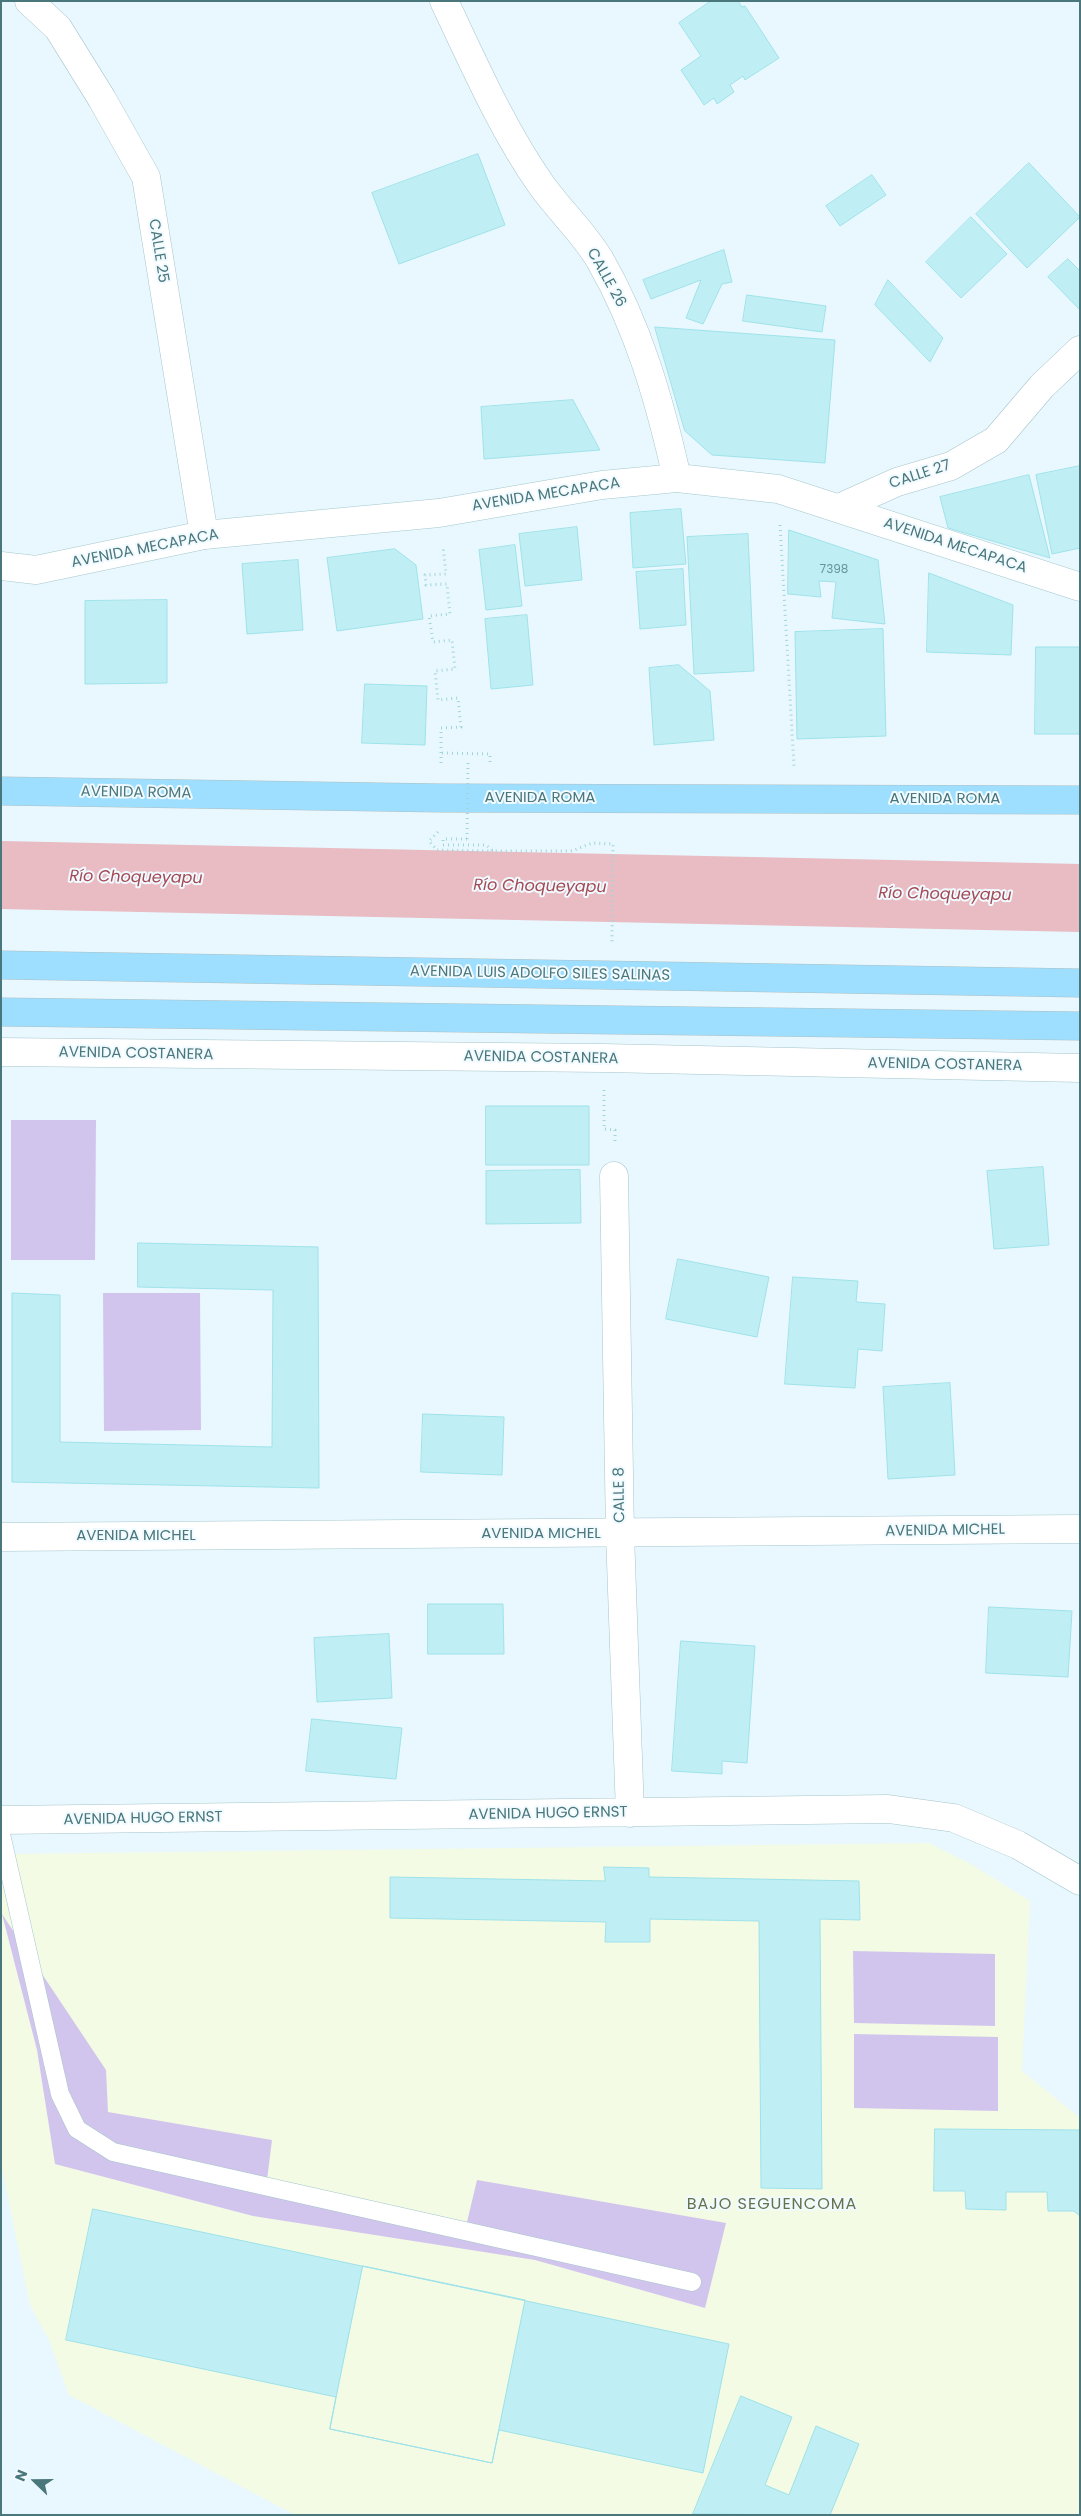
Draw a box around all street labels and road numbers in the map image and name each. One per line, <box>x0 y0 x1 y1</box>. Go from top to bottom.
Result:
street label: CALLE 25 <box>144 218 172 284</box>
street label: CALLE 26 <box>582 245 630 311</box>
street label: CALLE 27 <box>887 457 953 493</box>
street label: AVENIDA MECAPACA <box>471 474 621 516</box>
street label: AVENIDA MECAPACA <box>881 514 1029 578</box>
street label: AVENIDA MECAPACA <box>70 526 220 572</box>
street label: AVENIDA ROMA <box>80 783 192 803</box>
street label: AVENIDA ROMA <box>485 789 595 807</box>
street label: AVENIDA ROMA <box>890 790 1000 808</box>
street label: AVENIDA LUIS ADOLFO SILES SALINAS <box>410 963 670 985</box>
street label: AVENIDA COSTANERA <box>58 1044 214 1064</box>
street label: AVENIDA COSTANERA <box>463 1048 619 1068</box>
street label: AVENIDA COSTANERA <box>867 1055 1023 1075</box>
street label: CALLE 8 <box>611 1467 629 1523</box>
street label: AVENIDA MICHEL <box>885 1521 1005 1541</box>
street label: AVENIDA MICHEL <box>481 1525 601 1543</box>
street label: AVENIDA MICHEL <box>76 1527 196 1545</box>
street label: AVENIDA HUGO ERNST <box>468 1804 628 1824</box>
street label: AVENIDA HUGO ERNST <box>63 1809 223 1829</box>

